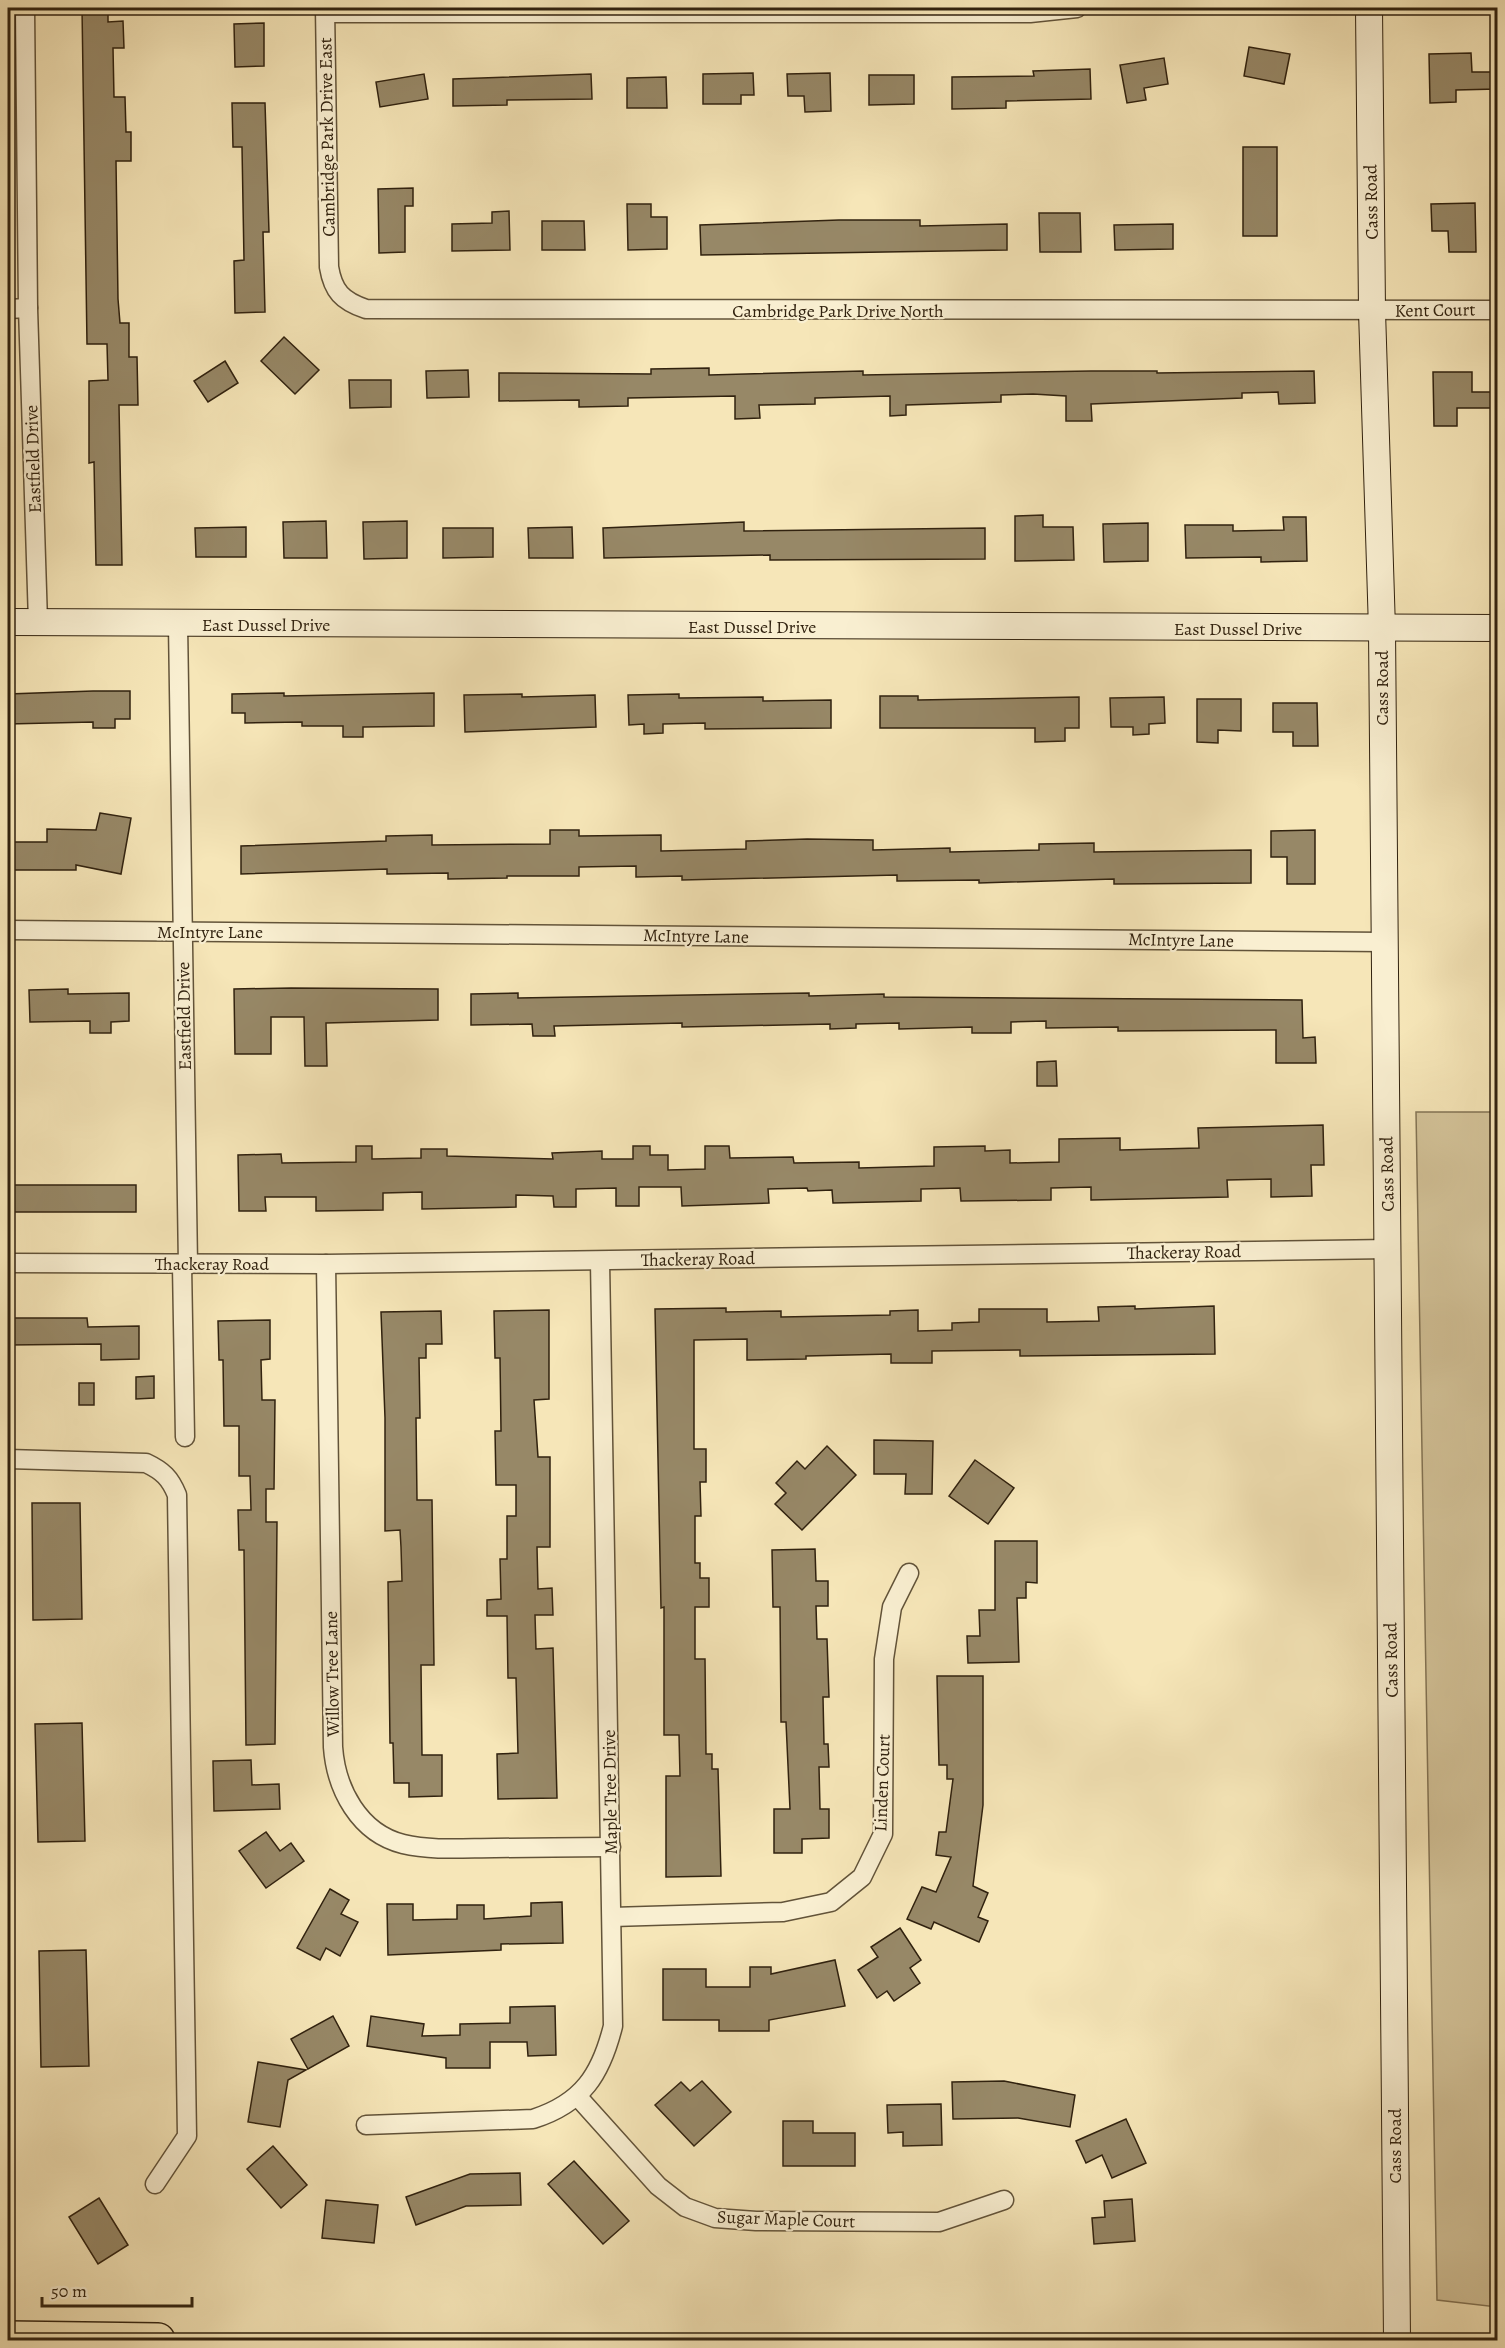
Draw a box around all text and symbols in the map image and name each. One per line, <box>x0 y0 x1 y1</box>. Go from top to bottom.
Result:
street label: Cambridge Park Drive East <box>313 37 341 237</box>
street label: Cass Road <box>1358 164 1384 240</box>
street label: Kent Court <box>1394 297 1476 323</box>
street label: Cambridge Park Drive North <box>732 299 944 323</box>
street label: Eastfield Drive <box>19 404 47 514</box>
street label: East Dussel Drive <box>202 613 330 637</box>
street label: East Dussel Drive <box>688 615 816 639</box>
street label: East Dussel Drive <box>1174 617 1302 641</box>
street label: Cass Road <box>1370 650 1394 726</box>
street label: McIntyre Lane <box>157 920 263 944</box>
street label: McIntyre Lane <box>643 923 749 949</box>
street label: McIntyre Lane <box>1128 927 1234 953</box>
street label: Eastfield Drive <box>171 962 197 1070</box>
street label: Cass Road <box>1374 1136 1400 1212</box>
street label: Thackeray Road <box>1127 1239 1242 1265</box>
street label: Thackeray Road <box>641 1246 756 1272</box>
street label: Thackeray Road <box>155 1252 269 1276</box>
street label: Willow Tree Lane <box>319 1611 345 1738</box>
street label: Cass Road <box>1378 1622 1404 1698</box>
street label: Maple Tree Drive <box>597 1729 623 1855</box>
street label: Linden Court <box>868 1734 896 1832</box>
street label: Cass Road <box>1383 2108 1407 2184</box>
street label: Sugar Maple Court <box>716 2205 856 2233</box>
scale bar <box>42 2270 192 2308</box>
text: 50 m <box>51 2279 87 2303</box>

